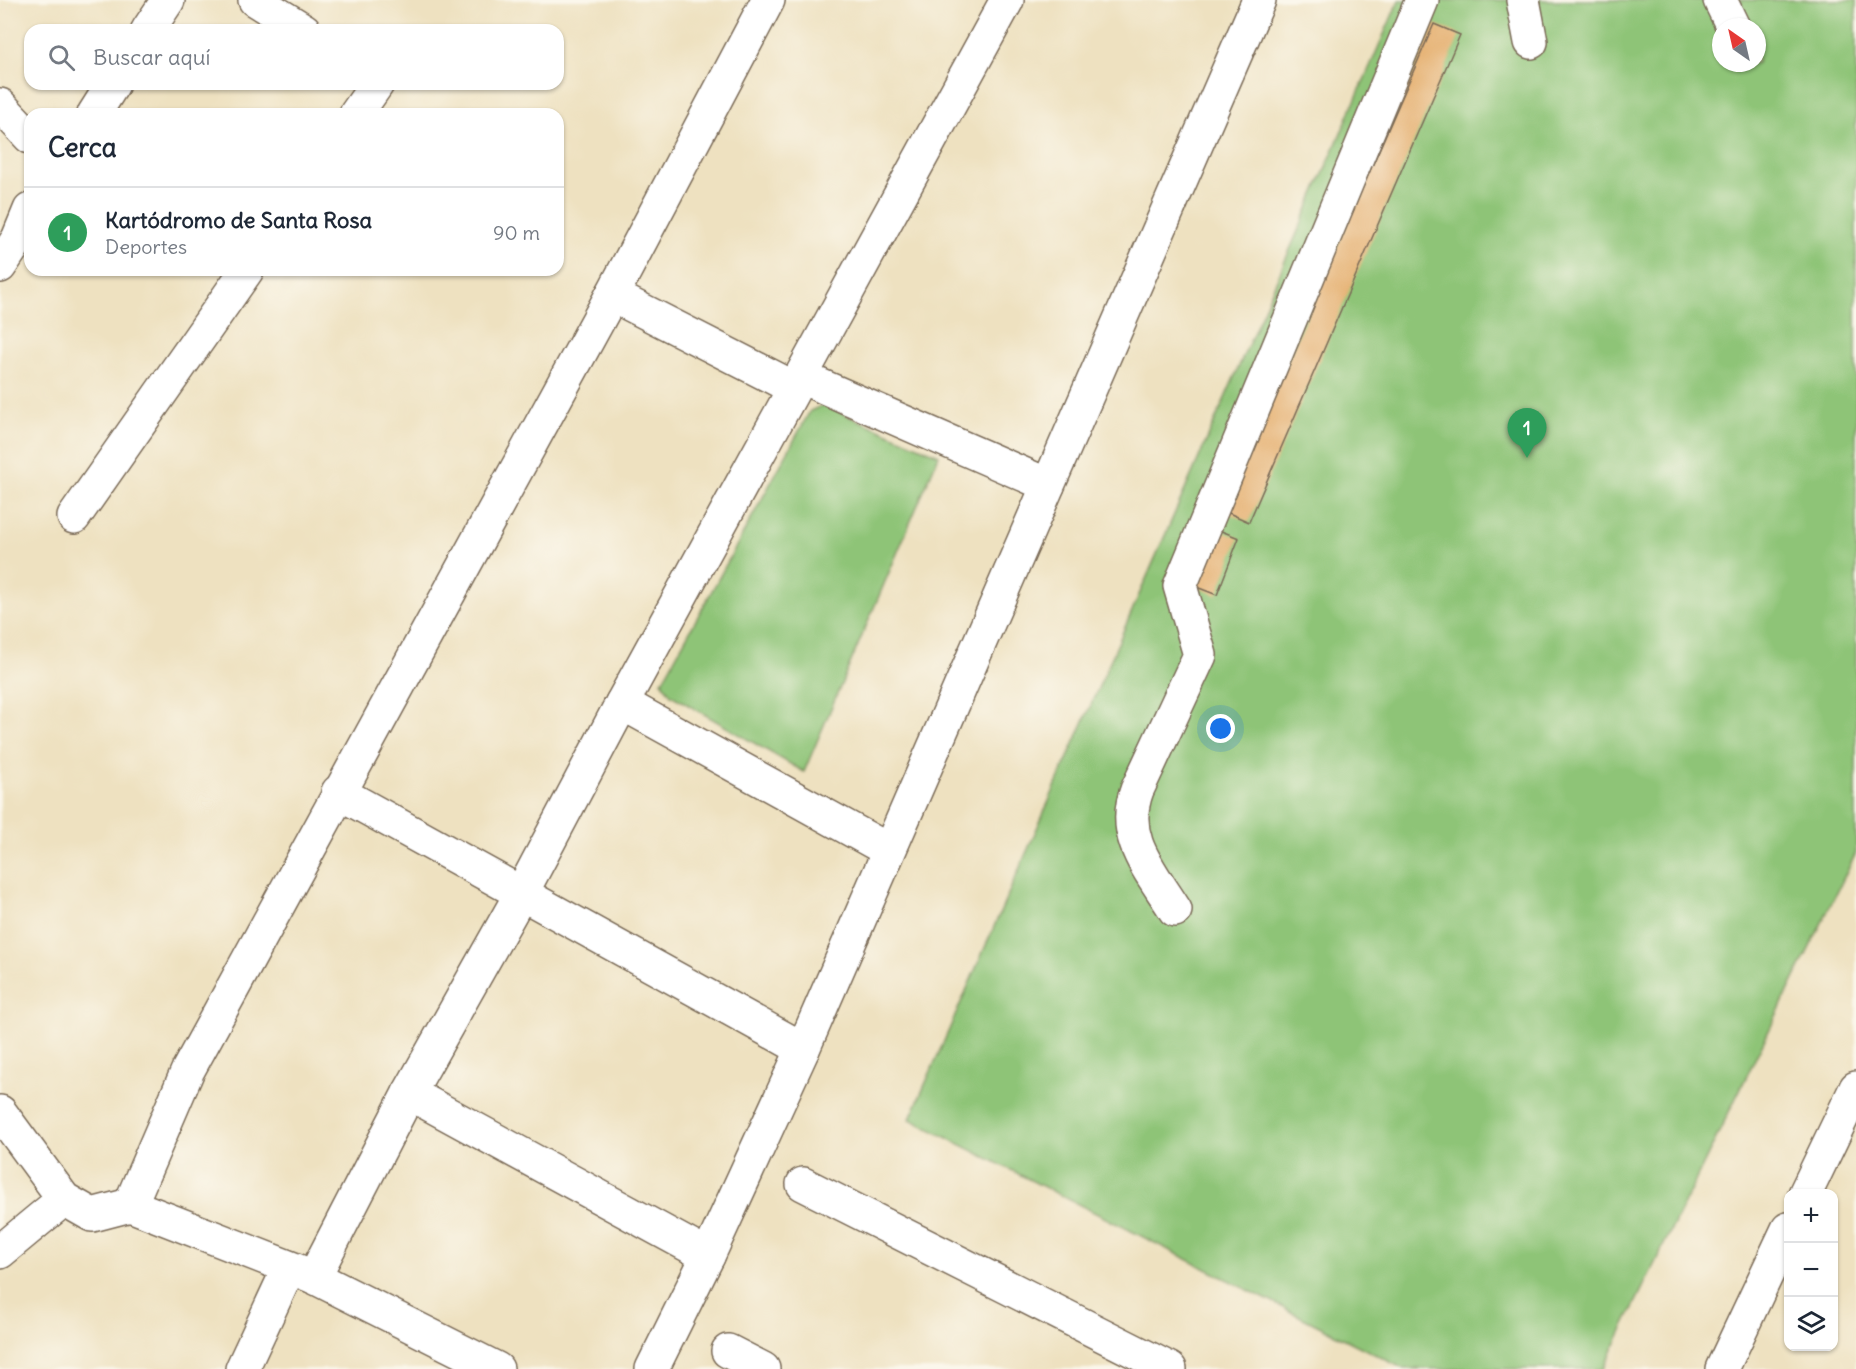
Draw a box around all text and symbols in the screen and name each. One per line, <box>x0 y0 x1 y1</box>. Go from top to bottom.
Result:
north arrow <box>1712 18 1766 72</box>
search box <box>24 24 564 90</box>
icon: search <box>45 41 78 74</box>
text: Buscar aquí <box>93 43 210 71</box>
text: Cerca <box>48 131 117 164</box>
text: Kartódromo de Santa Rosa <box>105 206 372 234</box>
text: 1 <box>64 220 71 245</box>
text: 90 m <box>493 220 540 245</box>
text: Deportes <box>105 234 187 259</box>
pin: 1 <box>1508 408 1546 458</box>
your location <box>1206 714 1235 743</box>
map controls <box>1784 1189 1838 1351</box>
button: + <box>1784 1189 1838 1243</box>
button: − <box>1784 1243 1838 1297</box>
button: layers <box>1784 1297 1838 1351</box>

